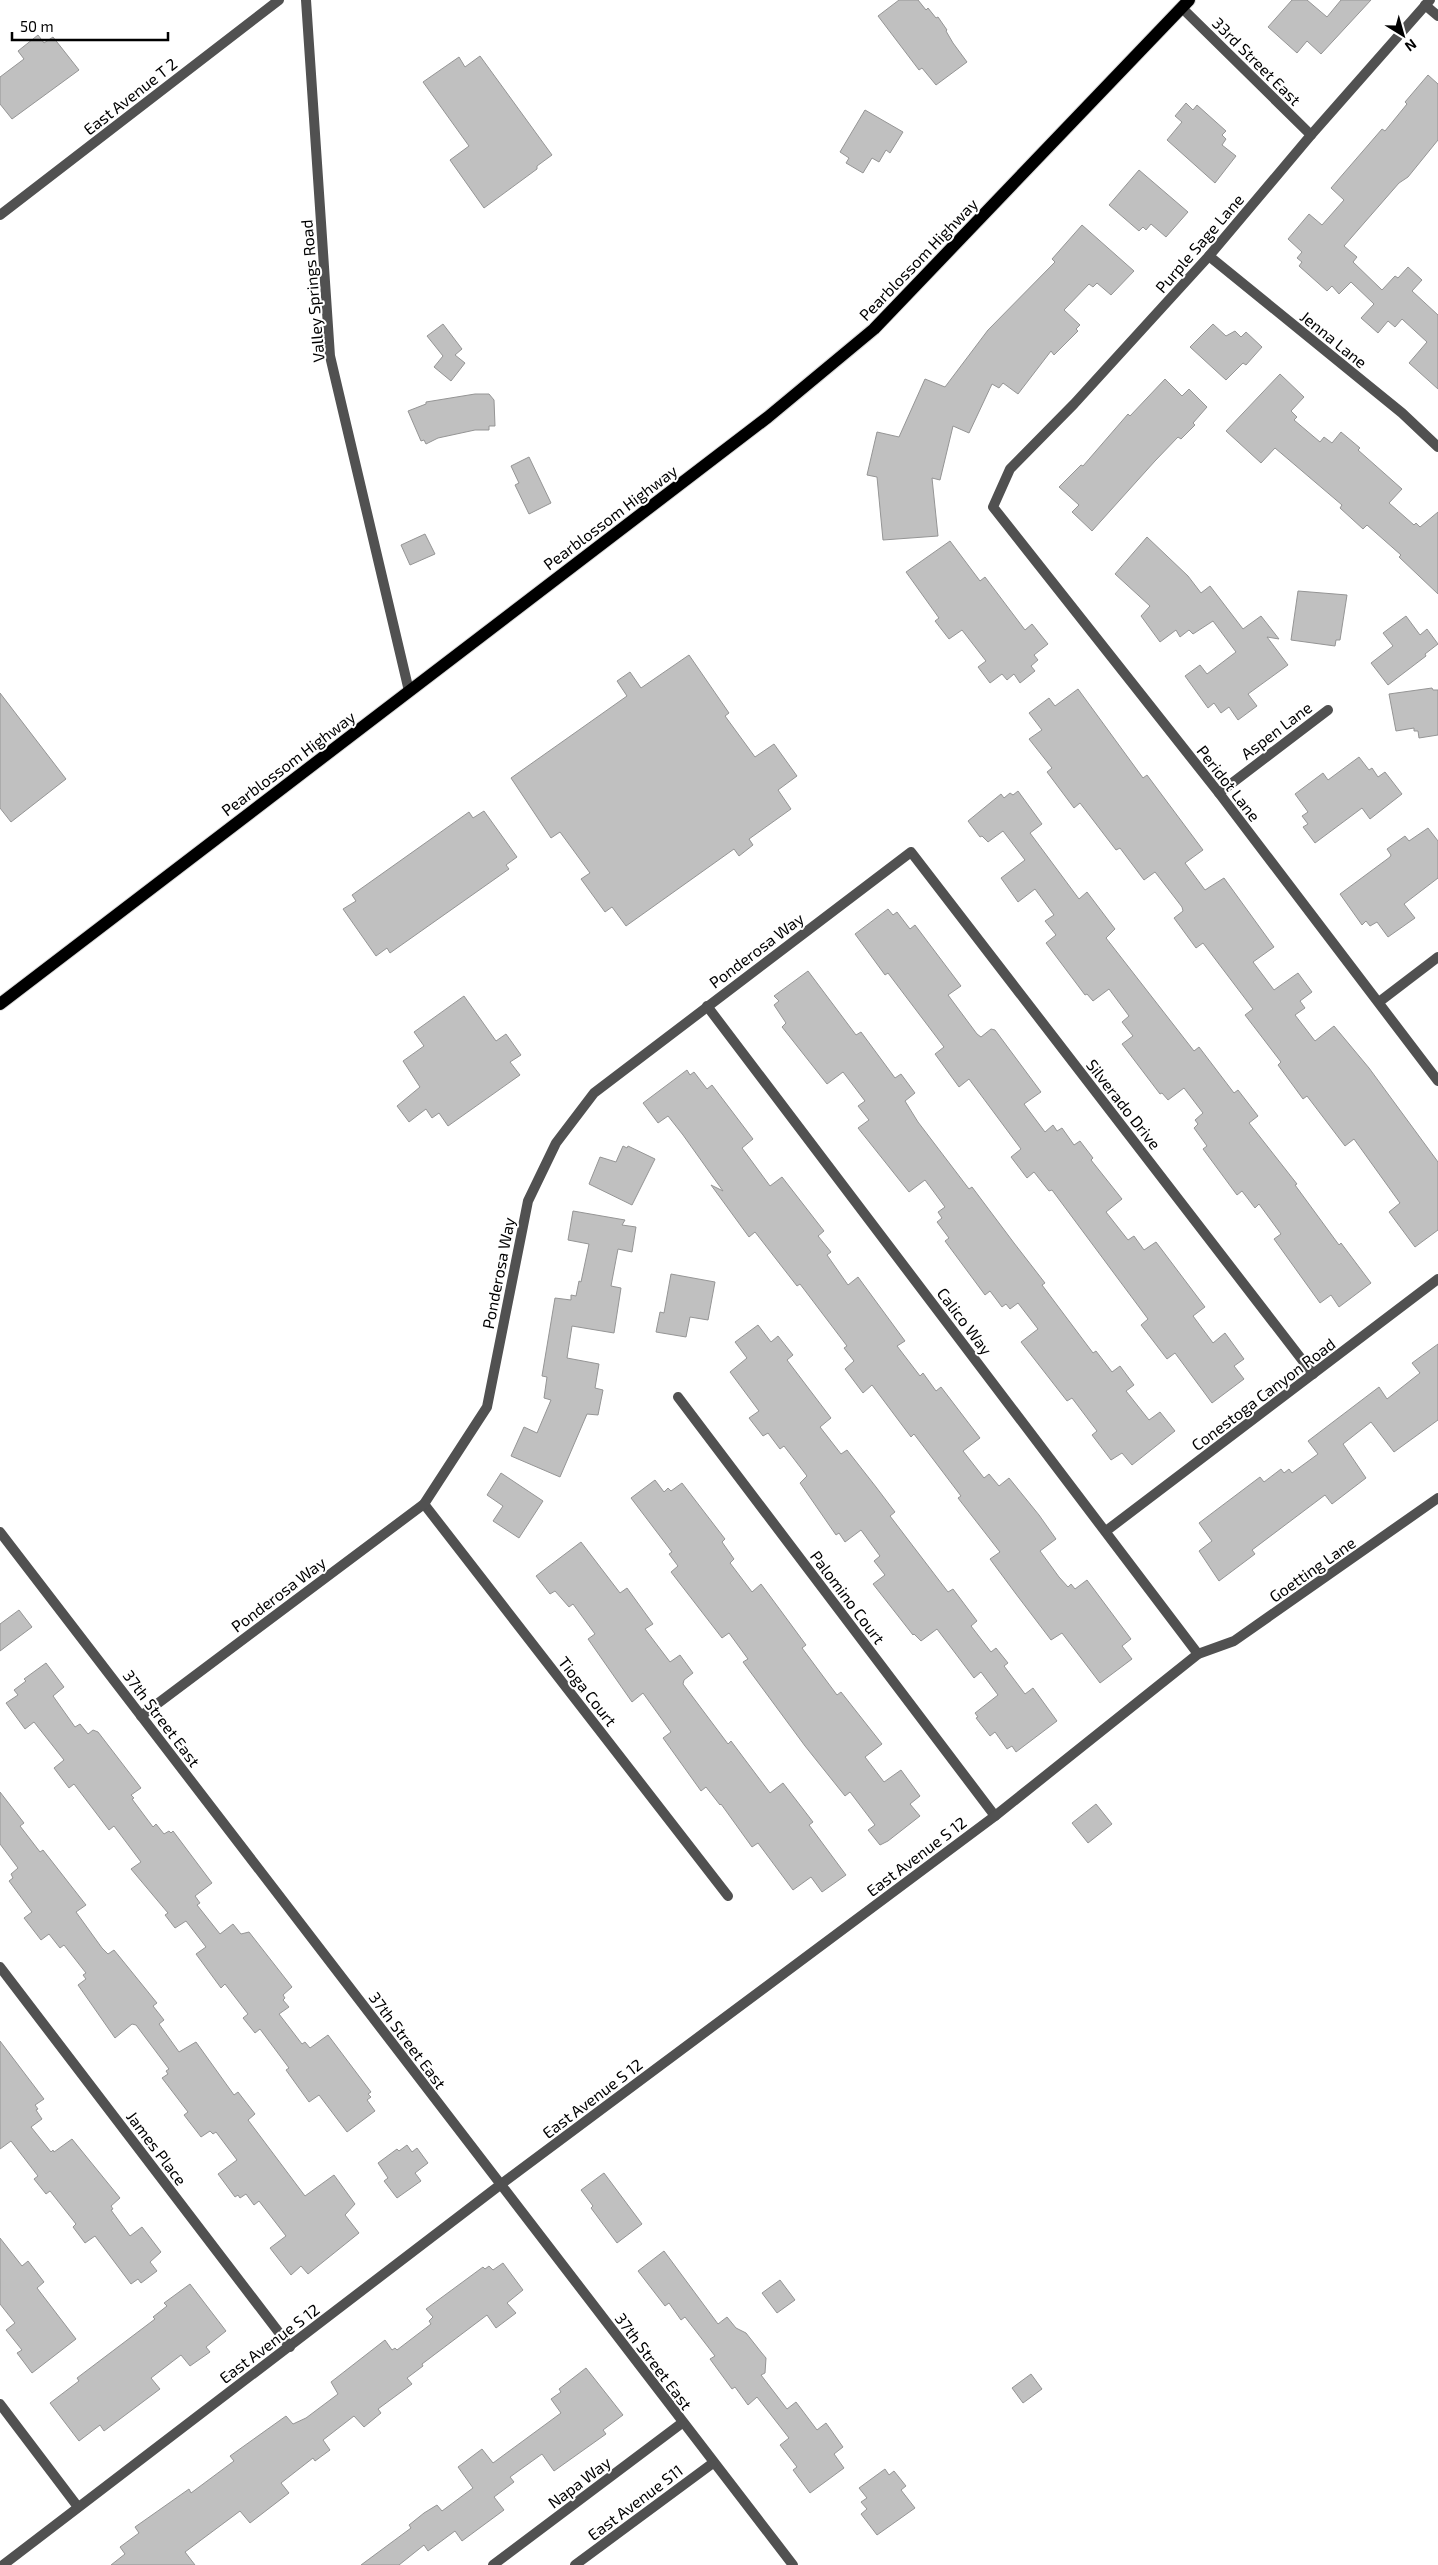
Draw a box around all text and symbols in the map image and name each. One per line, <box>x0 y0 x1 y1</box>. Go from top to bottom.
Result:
scale bar <box>12 10 169 42</box>
north arrow <box>1378 10 1428 60</box>
street label: 33rd Street East <box>1209 13 1305 109</box>
text: 50 m <box>20 17 54 35</box>
text: N <box>1402 36 1420 56</box>
street label: East Avenue T 2 <box>79 54 181 138</box>
street label: Purple Sage Lane <box>1151 190 1247 296</box>
street label: Pearblossom Highway <box>855 194 982 324</box>
street label: Valley Springs Road <box>296 219 328 363</box>
street label: Jenna Lane <box>1297 306 1371 372</box>
street label: Pearblossom Highway <box>539 460 681 573</box>
street label: Aspen Lane <box>1237 697 1315 763</box>
street label: Pearblossom Highway <box>217 706 359 819</box>
street label: Peridot Lane <box>1193 741 1265 825</box>
street label: Ponderosa Way <box>705 908 807 992</box>
street label: Silverado Drive <box>1083 1055 1165 1153</box>
street label: Ponderosa Way <box>478 1215 518 1330</box>
street label: Calico Way <box>934 1284 997 1359</box>
street label: Conestoga Canyon Road <box>1187 1334 1339 1454</box>
street label: Goetting Lane <box>1265 1532 1359 1606</box>
street label: Palomino Court <box>807 1547 889 1647</box>
street label: Ponderosa Way <box>227 1552 329 1636</box>
street label: Tioga Court <box>555 1652 621 1730</box>
street label: 37th Street East <box>119 1666 205 1770</box>
street label: East Avenue S 12 <box>862 1812 970 1900</box>
street label: 37th Street East <box>365 1988 451 2092</box>
street label: East Avenue S 12 <box>538 2054 646 2142</box>
street label: James Place <box>123 2107 191 2189</box>
street label: East Avenue S 12 <box>215 2299 323 2387</box>
street label: 37th Street East <box>611 2309 697 2413</box>
street label: Napa Way <box>544 2452 615 2512</box>
street label: East Avenue S11 <box>584 2460 686 2544</box>

